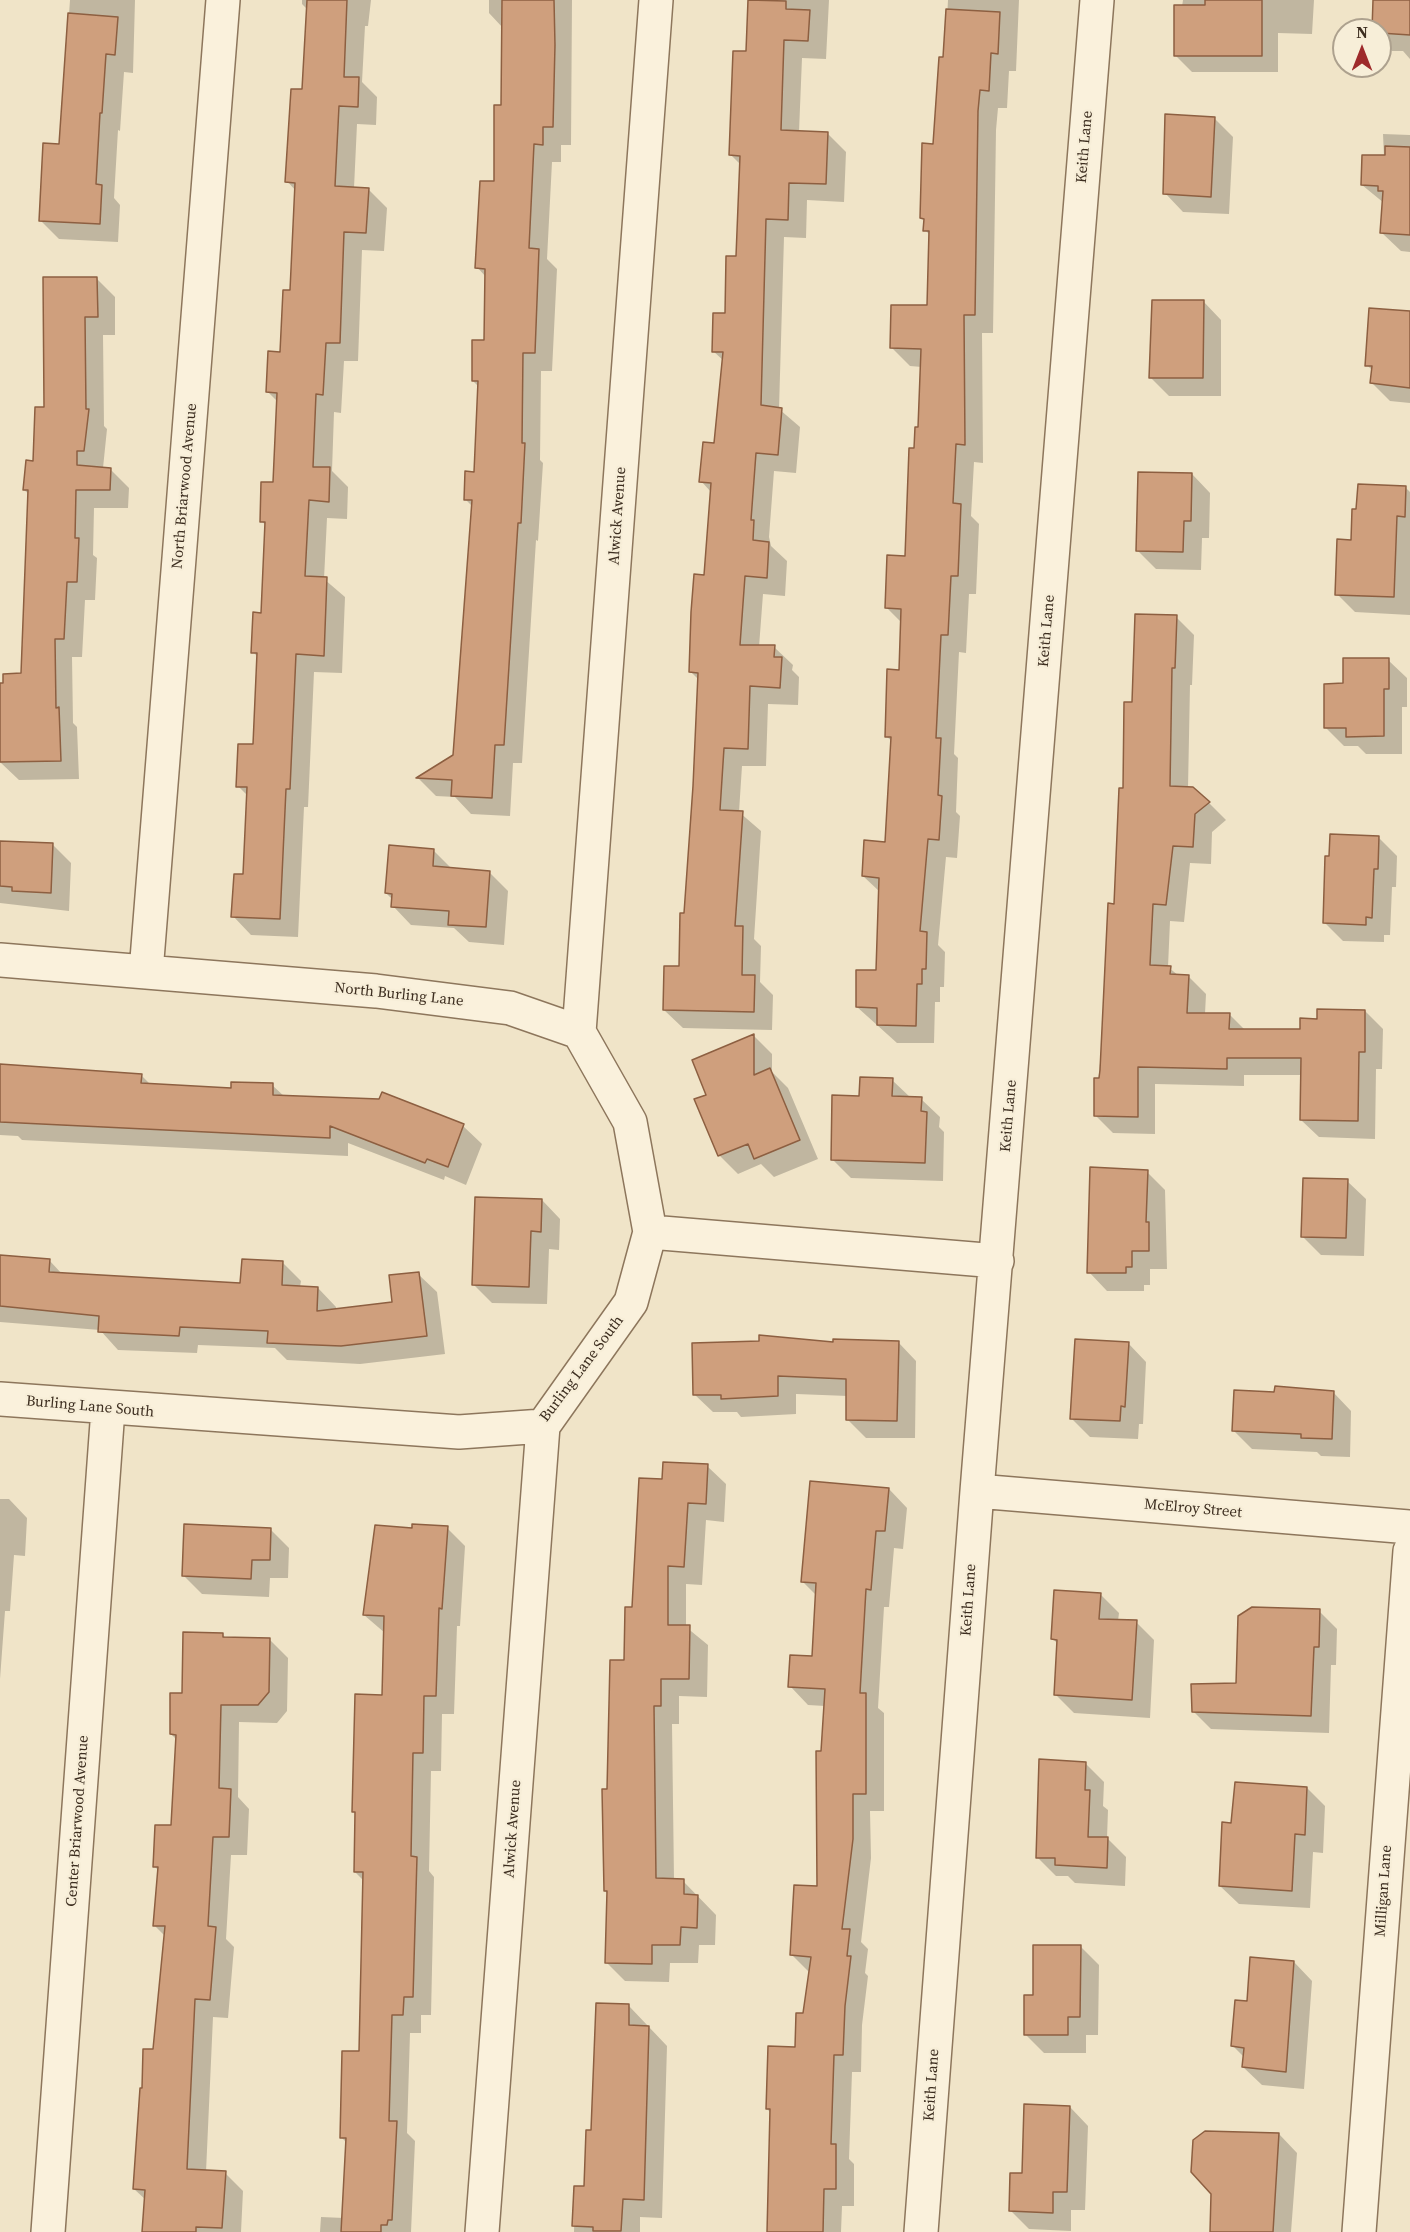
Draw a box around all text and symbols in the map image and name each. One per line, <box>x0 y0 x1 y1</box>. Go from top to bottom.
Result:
north arrow <box>1332 18 1392 78</box>
text: N <box>1356 21 1368 43</box>
street label: Keith Lane <box>1073 110 1097 184</box>
street label: North Briarwood Avenue <box>169 402 201 570</box>
street label: Alwick Avenue <box>606 466 630 566</box>
street label: Keith Lane <box>1035 594 1059 668</box>
street label: North Burling Lane <box>334 979 464 1011</box>
street label: Keith Lane <box>997 1079 1021 1153</box>
street label: Burling Lane South <box>536 1312 628 1426</box>
street label: Burling Lane South <box>25 1392 155 1422</box>
street label: McElroy Street <box>1143 1496 1243 1522</box>
street label: Keith Lane <box>957 1563 981 1637</box>
street label: Center Briarwood Avenue <box>63 1735 93 1907</box>
street label: Alwick Avenue <box>501 1779 525 1879</box>
street label: Milligan Lane <box>1372 1844 1396 1938</box>
street label: Keith Lane <box>920 2048 944 2122</box>

